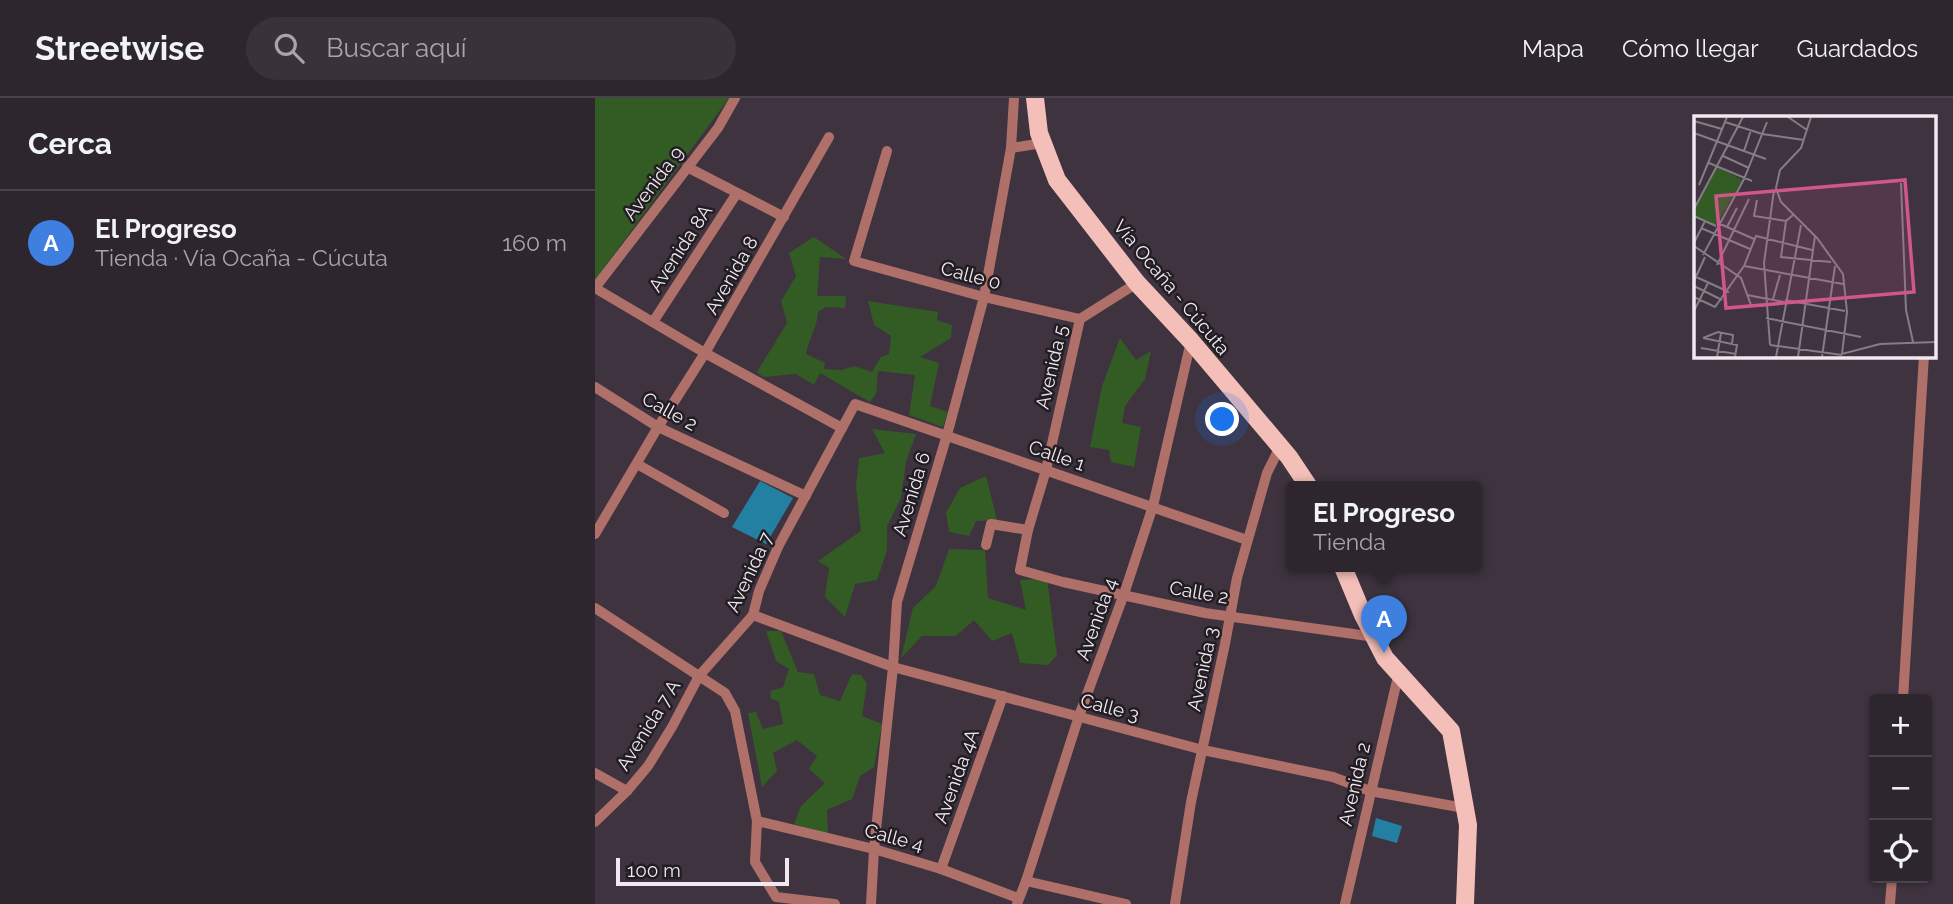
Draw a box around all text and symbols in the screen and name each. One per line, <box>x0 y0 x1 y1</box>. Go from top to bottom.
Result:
search box <box>246 17 736 80</box>
text: Streetwise <box>35 29 204 68</box>
icon: search <box>270 29 308 67</box>
text: Buscar aquí <box>326 33 466 63</box>
text: Mapa <box>1522 34 1584 63</box>
text: Cómo llegar <box>1622 34 1759 63</box>
text: Guardados <box>1797 34 1918 63</box>
inset map <box>1694 116 1935 357</box>
text: Cerca <box>28 126 112 161</box>
street label: Avenida 9 <box>618 142 688 224</box>
street label: Avenida 8A <box>644 200 716 296</box>
text: El Progreso <box>95 214 237 244</box>
street label: Vía Ocaña - Cúcuta <box>1109 215 1235 359</box>
text: A <box>43 229 59 256</box>
text: 160 m <box>502 229 567 256</box>
street label: Avenida 8 <box>700 232 762 318</box>
text: Tienda · Vía Ocaña - Cúcuta <box>95 244 388 271</box>
street label: Calle 0 <box>939 256 1003 294</box>
street label: Avenida 5 <box>1031 323 1071 411</box>
street label: Calle 2 <box>639 387 701 435</box>
your location <box>1205 402 1239 436</box>
street label: Calle 1 <box>1026 435 1088 475</box>
street label: Avenida 6 <box>888 449 934 539</box>
popup <box>1286 481 1482 572</box>
text: El Progreso <box>1313 498 1455 528</box>
text: Tienda <box>1313 528 1386 555</box>
street label: Avenida 7 <box>721 529 777 615</box>
street label: Avenida 4 <box>1071 575 1121 663</box>
street label: Calle 2 <box>1168 576 1230 608</box>
pin: A <box>1361 595 1407 653</box>
street label: Avenida 3 <box>1182 625 1222 713</box>
street label: Avenida 7 A <box>611 676 685 774</box>
street label: Calle 3 <box>1078 689 1142 725</box>
map controls <box>1869 694 1932 883</box>
button: + <box>1869 694 1932 757</box>
street label: Avenida 4A <box>929 726 983 826</box>
street label: Avenida 2 <box>1334 740 1374 828</box>
button: − <box>1869 757 1932 820</box>
street label: Calle 4 <box>862 819 926 855</box>
button: locate <box>1869 820 1932 883</box>
scale bar <box>616 855 789 887</box>
text: 100 m <box>627 859 681 881</box>

